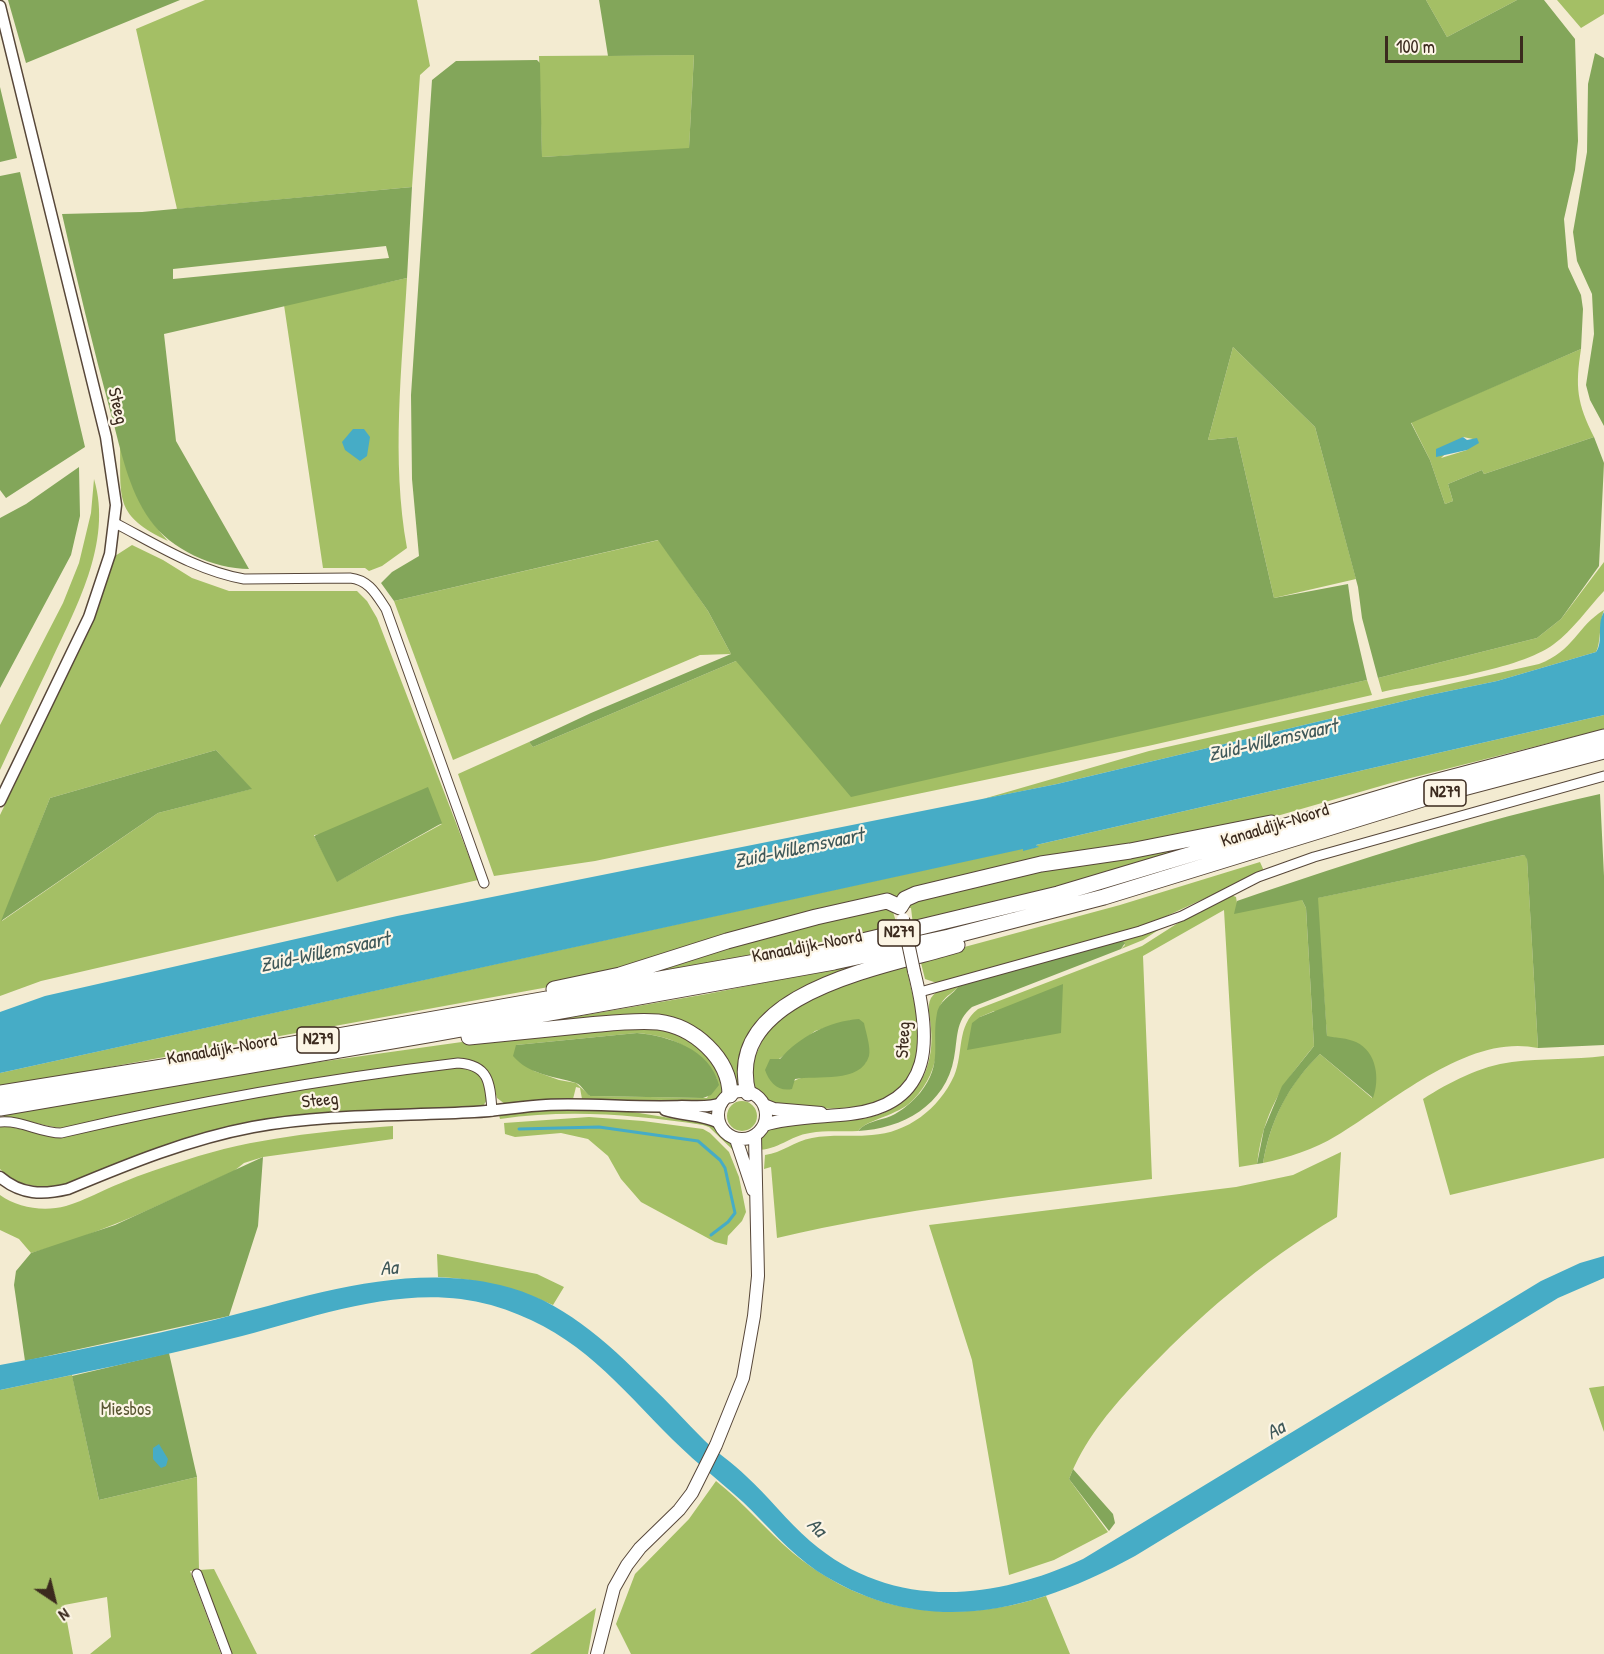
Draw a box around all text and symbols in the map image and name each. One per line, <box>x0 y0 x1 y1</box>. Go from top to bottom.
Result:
scale bar <box>1388 24 1526 62</box>
text: 100 m <box>1396 34 1435 59</box>
street label: Steeg <box>102 386 132 426</box>
water label: Zuid-Willemsvaart <box>1206 715 1340 767</box>
road number: N279 <box>1424 780 1466 806</box>
street label: Kanaaldijk-Noord <box>1218 799 1332 853</box>
water label: Zuid-Willemsvaart <box>732 824 866 874</box>
road number: N279 <box>878 920 920 946</box>
street label: Kanaaldijk-Noord <box>750 926 864 968</box>
water label: Zuid-Willemsvaart <box>258 928 392 978</box>
street label: Steeg <box>892 1021 916 1059</box>
road number: N279 <box>297 1027 339 1053</box>
street label: Kanaaldijk-Noord <box>165 1030 279 1070</box>
street label: Steeg <box>301 1088 339 1114</box>
water label: Aa <box>379 1256 399 1282</box>
park label: Miesbos <box>101 1399 151 1421</box>
water label: Aa <box>1262 1416 1290 1446</box>
water label: Aa <box>801 1513 831 1543</box>
north arrow <box>24 1570 84 1630</box>
text: N <box>55 1603 74 1626</box>

